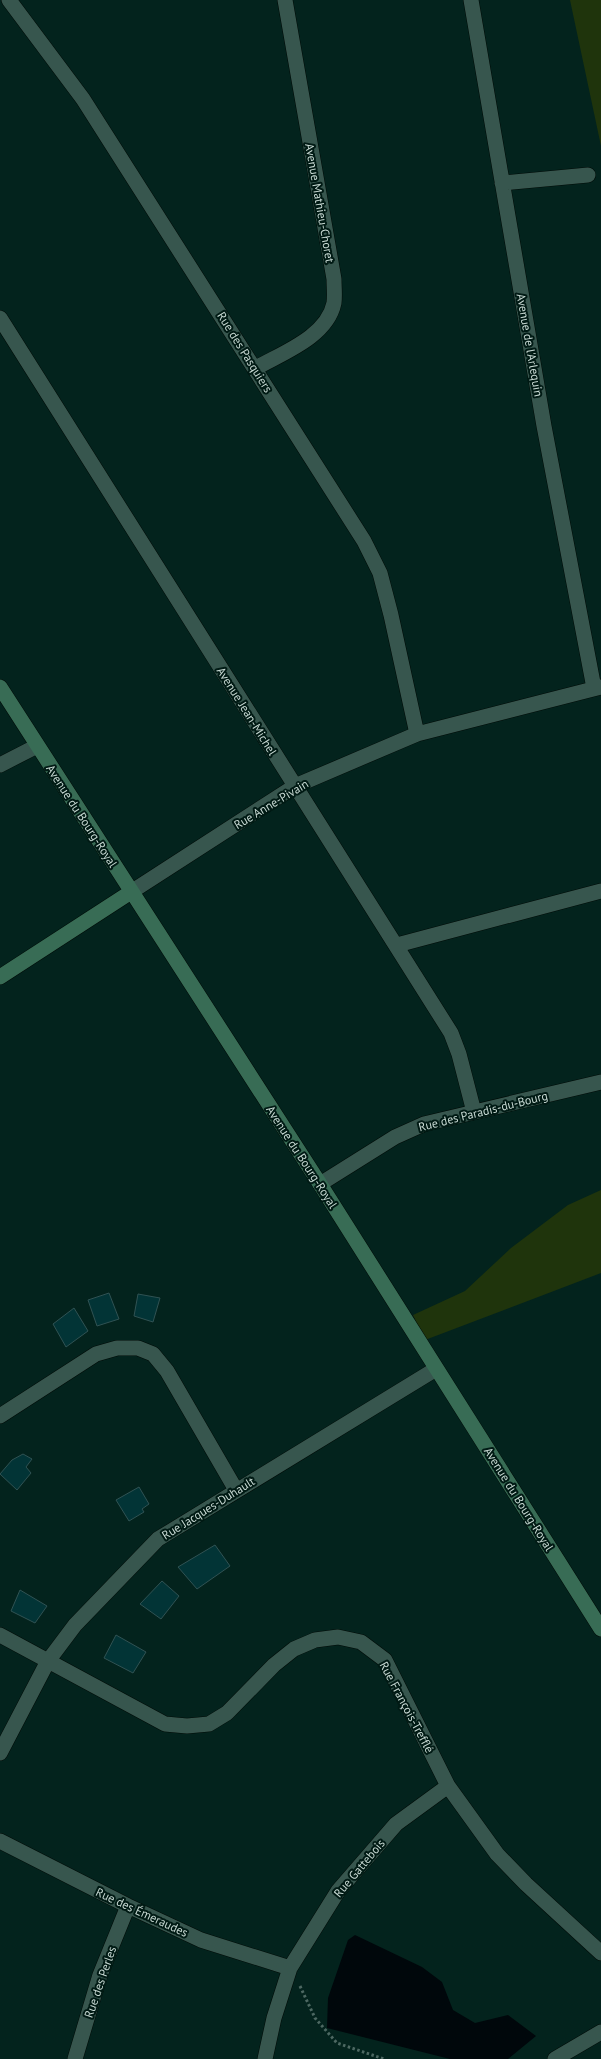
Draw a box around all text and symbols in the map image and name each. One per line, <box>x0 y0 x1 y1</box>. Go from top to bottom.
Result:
street label: Avenue Mathieu-Choret <box>302 142 338 264</box>
street label: Avenue de l'Arlequin <box>514 292 546 398</box>
street label: Rue des Pasquiers <box>214 309 276 395</box>
street label: Avenue Jean-Michel <box>214 664 280 758</box>
street label: Avenue du Bourg-Royal <box>43 762 121 871</box>
street label: Rue Anne-Pivain <box>231 776 311 832</box>
street label: Rue des Paradis-du-Bourg <box>417 1088 549 1134</box>
street label: Avenue du Bourg-Royal <box>263 1103 341 1212</box>
street label: Avenue du Bourg-Royal <box>481 1444 557 1554</box>
street label: Rue Jacques-Duhault <box>159 1473 257 1543</box>
street label: Rue François-Trefflé <box>377 1659 437 1755</box>
street label: Rue Gattebois <box>330 1836 388 1900</box>
street label: Rue des Émeraudes <box>94 1884 190 1940</box>
street label: Rue des Perles <box>81 1944 119 2020</box>

